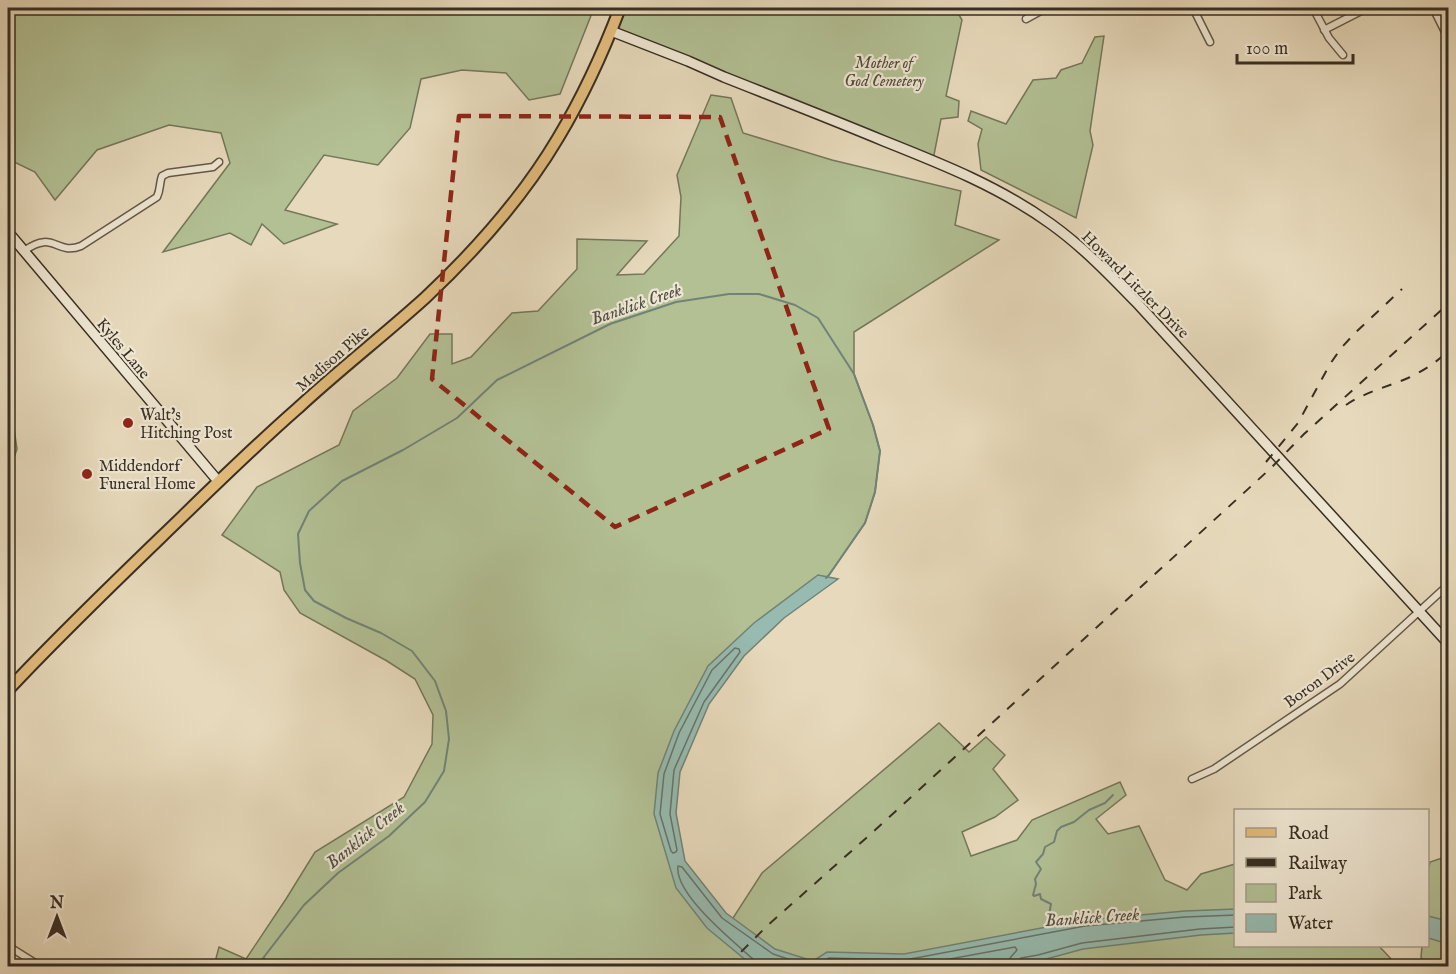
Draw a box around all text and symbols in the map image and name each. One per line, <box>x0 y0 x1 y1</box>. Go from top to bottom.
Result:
scale bar <box>1237 27 1352 65</box>
text: 100 m <box>1246 38 1288 61</box>
park label: Mother of God Cemetery <box>844 54 925 92</box>
street label: Howard Litzler Drive <box>1077 227 1193 343</box>
water label: Banklick Creek <box>588 279 685 332</box>
street label: Kyles Lane <box>91 315 154 384</box>
street label: Madison Pike <box>293 322 374 397</box>
place label: Walt's Hitching Post <box>140 406 233 444</box>
marker: Walt's Hitching Post <box>121 416 135 430</box>
place label: Middendorf Funeral Home <box>99 457 196 495</box>
marker: Middendorf Funeral Home <box>80 467 94 481</box>
street label: Boron Drive <box>1281 648 1360 713</box>
water label: Banklick Creek <box>322 797 410 875</box>
legend <box>1234 809 1429 947</box>
text: Road <box>1288 823 1329 846</box>
text: Railway <box>1288 853 1347 876</box>
text: Park <box>1288 883 1323 906</box>
north arrow <box>27 887 87 947</box>
text: N <box>49 894 64 914</box>
water label: Banklick Creek <box>1044 904 1140 933</box>
text: Water <box>1288 913 1333 936</box>

